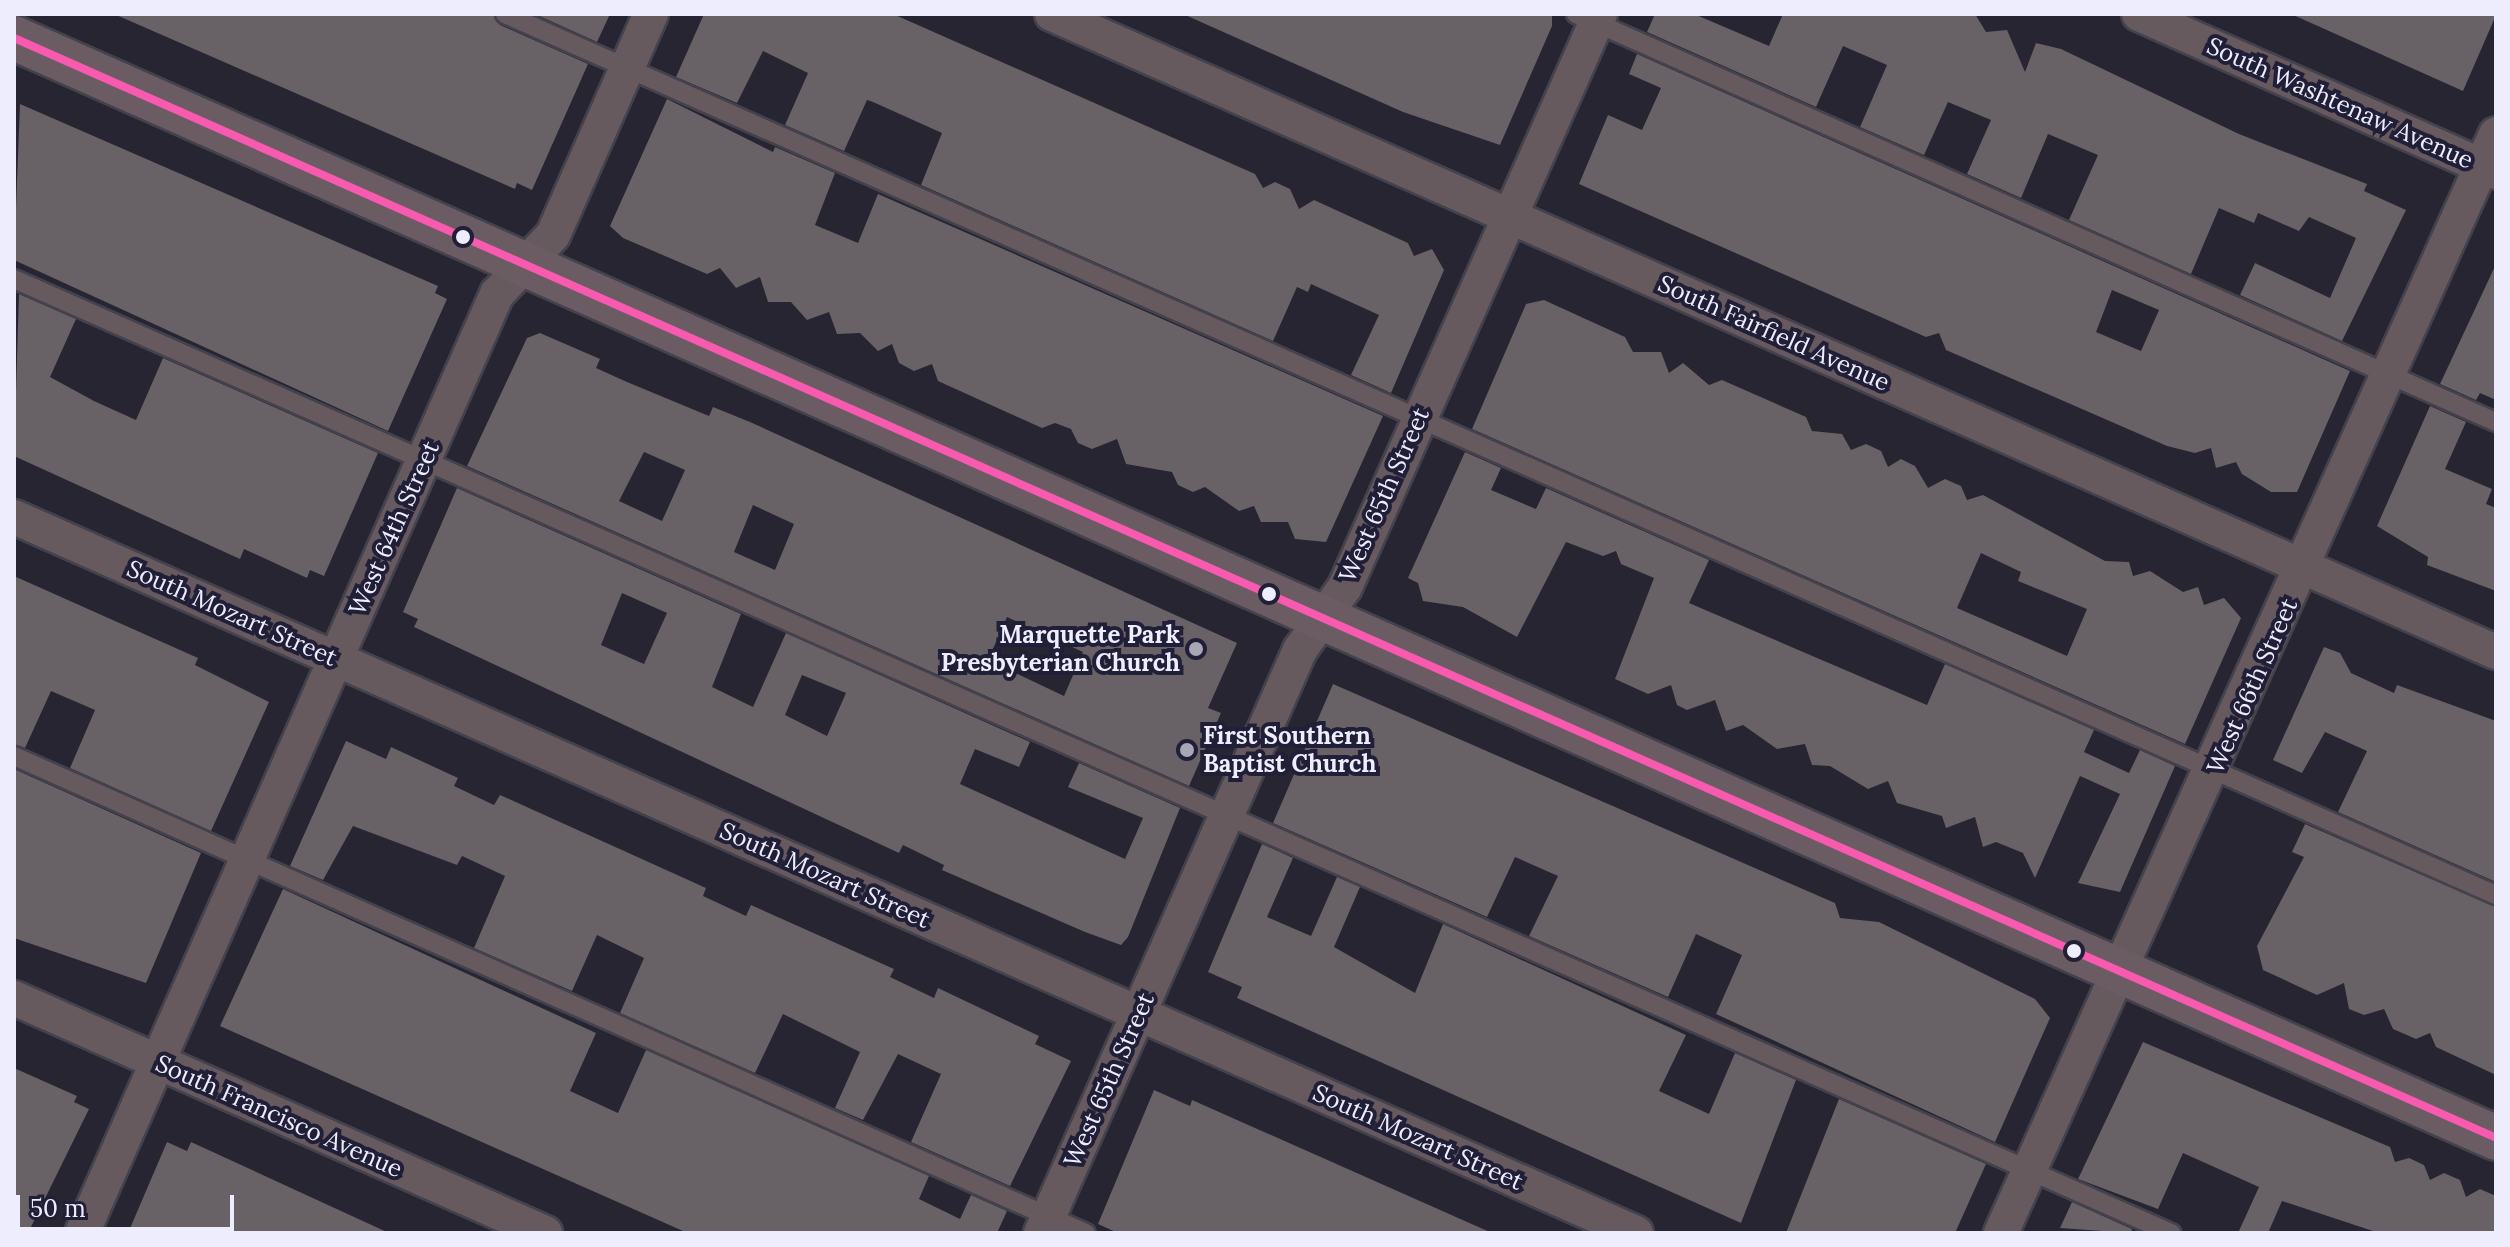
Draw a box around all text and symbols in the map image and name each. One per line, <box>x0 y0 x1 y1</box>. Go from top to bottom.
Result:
street label: South Washtenaw Avenue <box>2202 31 2478 175</box>
unlabelled marker <box>455 229 471 245</box>
street label: South Fairfield Avenue <box>1654 269 1894 397</box>
street label: West 65th Street <box>1333 403 1435 587</box>
street label: West 64th Street <box>343 436 445 620</box>
street label: South Mozart Street <box>123 554 341 672</box>
unlabelled marker <box>1261 586 1277 602</box>
street label: West 66th Street <box>2201 594 2303 778</box>
place label: Marquette Park Presbyterian Church <box>941 621 1180 677</box>
marker: Marquette Park Presbyterian Church <box>1187 640 1205 658</box>
place label: First Southern Baptist Church <box>1203 722 1376 778</box>
marker: First Southern Baptist Church <box>1178 741 1196 759</box>
street label: South Mozart Street <box>716 816 934 934</box>
unlabelled marker <box>2066 943 2082 959</box>
street label: West 65th Street <box>1058 988 1160 1172</box>
street label: South Francisco Avenue <box>151 1049 407 1183</box>
street label: South Mozart Street <box>1309 1078 1527 1196</box>
scale bar <box>20 1179 238 1229</box>
text: 50 m <box>30 1193 86 1224</box>

